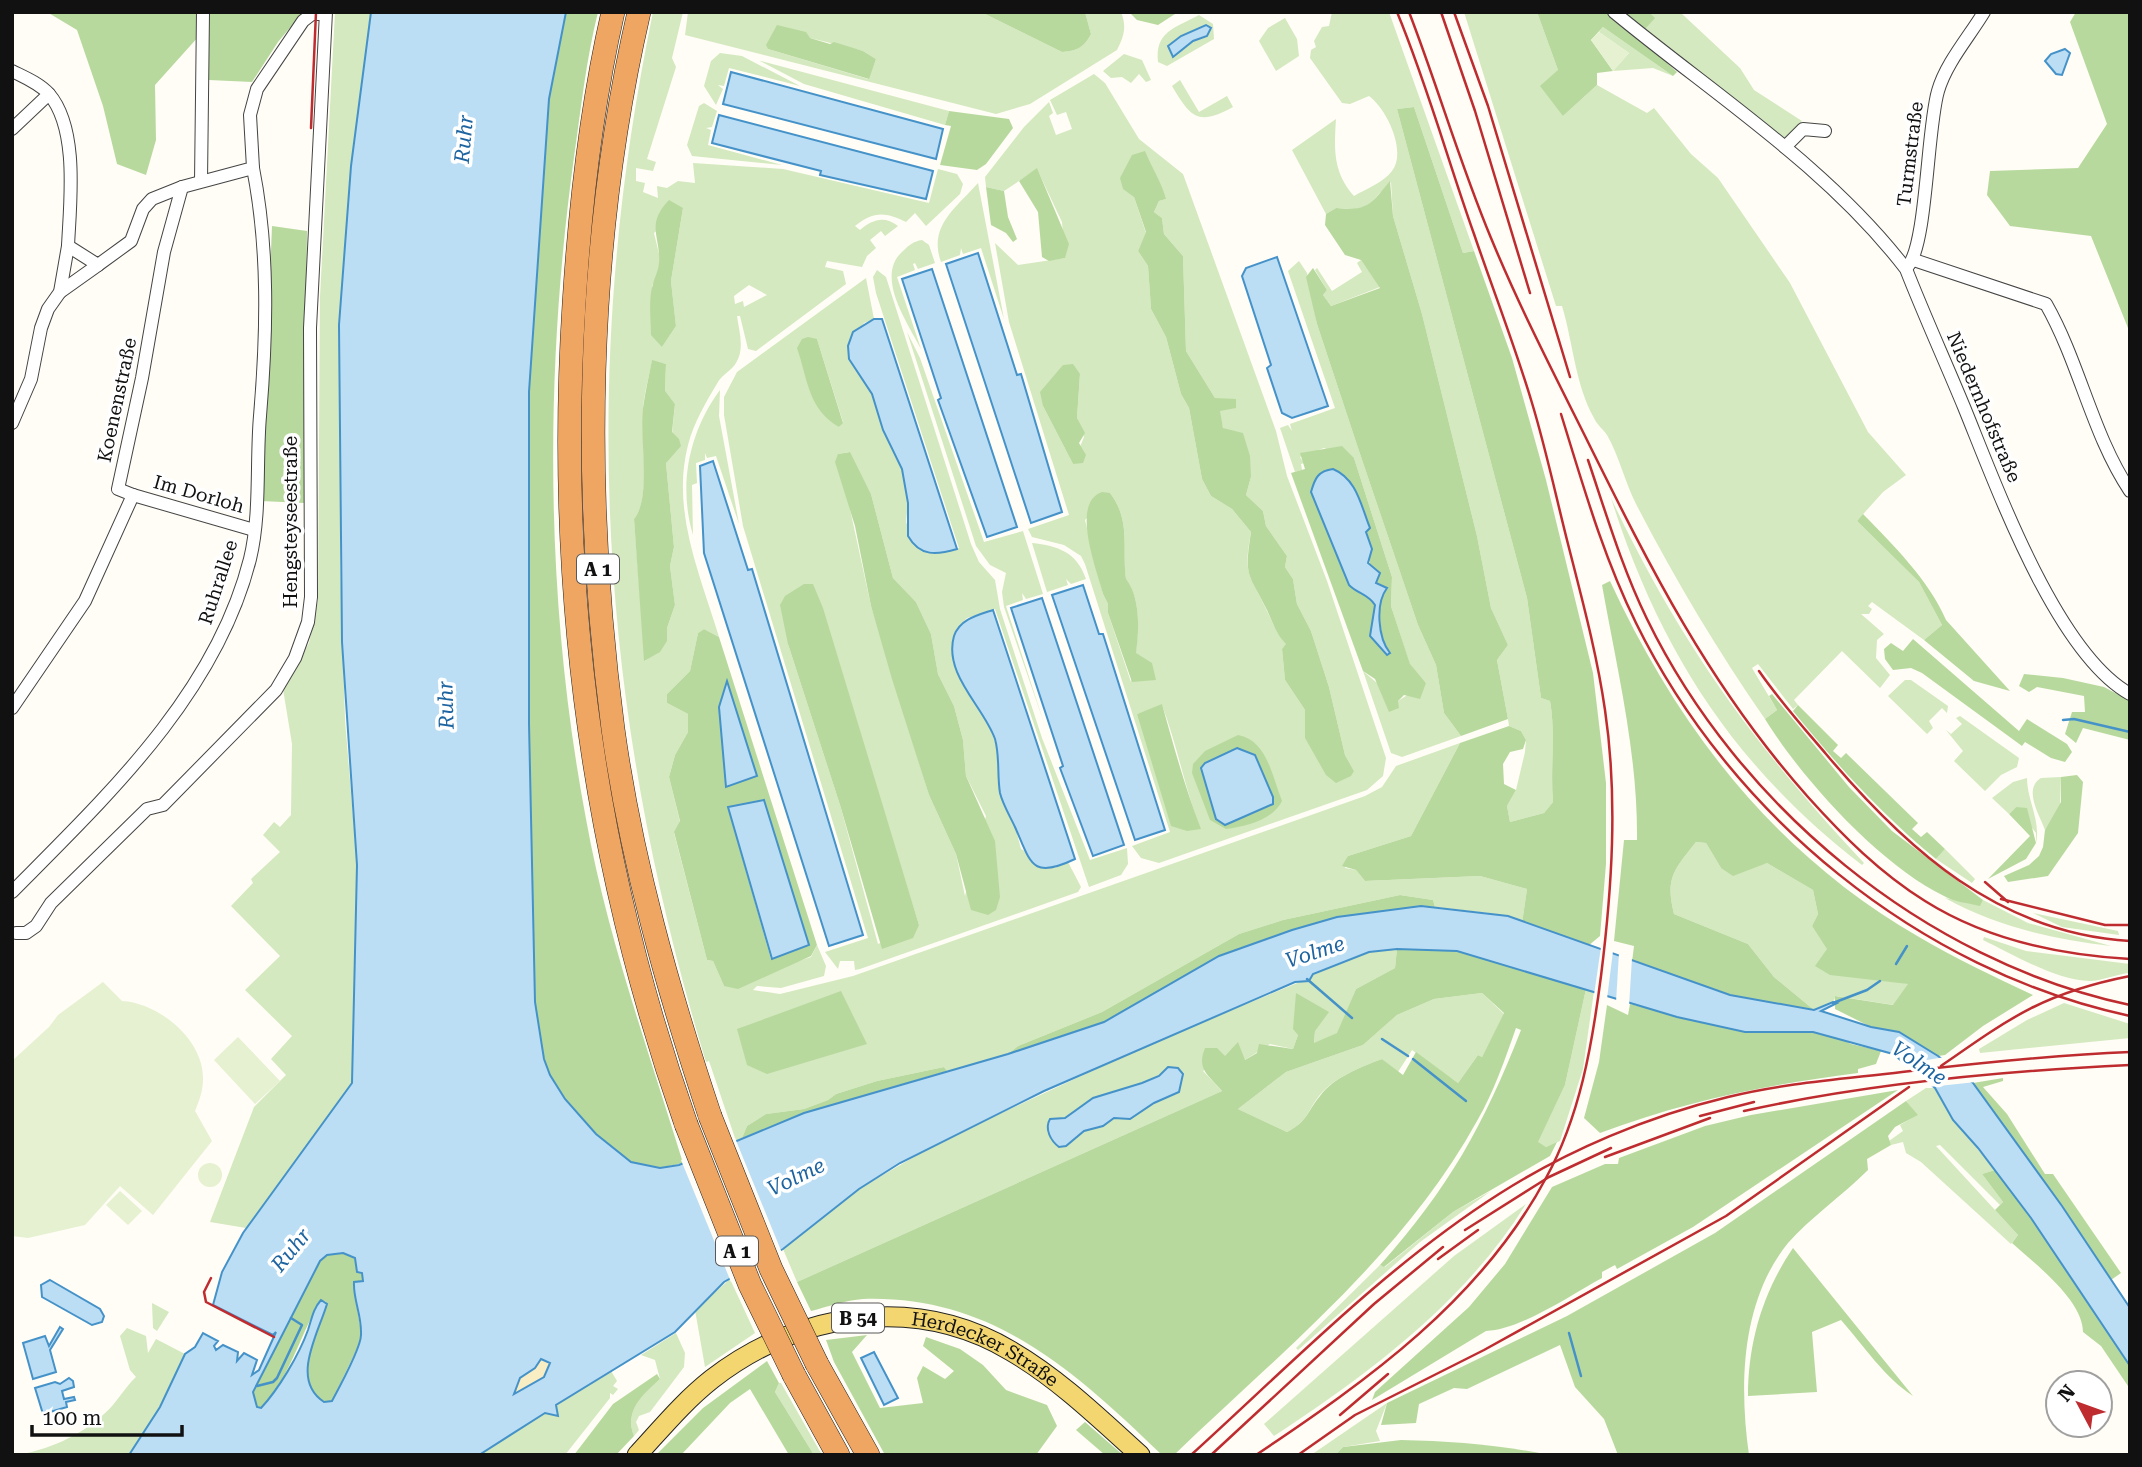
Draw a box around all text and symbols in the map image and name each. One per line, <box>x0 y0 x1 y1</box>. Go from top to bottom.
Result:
street label: Turmstraße <box>1892 100 1928 208</box>
water label: Ruhr <box>450 114 478 165</box>
street label: Niedernhofstraße <box>1942 328 2026 486</box>
street label: Koenenstraße <box>93 336 141 464</box>
street label: Hengsteyseestraße <box>279 436 302 608</box>
street label: Im Dorloh <box>151 470 247 518</box>
street label: Ruhrallee <box>194 537 242 627</box>
road number: A 1 <box>577 554 619 584</box>
water label: Ruhr <box>433 680 459 731</box>
water label: Volme <box>1282 931 1348 973</box>
water label: Volme <box>1887 1036 1951 1090</box>
water label: Volme <box>764 1153 828 1201</box>
water label: Ruhr <box>266 1223 316 1277</box>
road number: A 1 <box>716 1236 758 1266</box>
road number: B 54 <box>832 1303 884 1332</box>
street label: Herdecker Straße <box>910 1307 1064 1391</box>
north arrow <box>2044 1369 2114 1439</box>
text: N <box>2053 1380 2080 1406</box>
scale bar <box>32 1394 182 1438</box>
text: 100 m <box>42 1406 102 1430</box>

